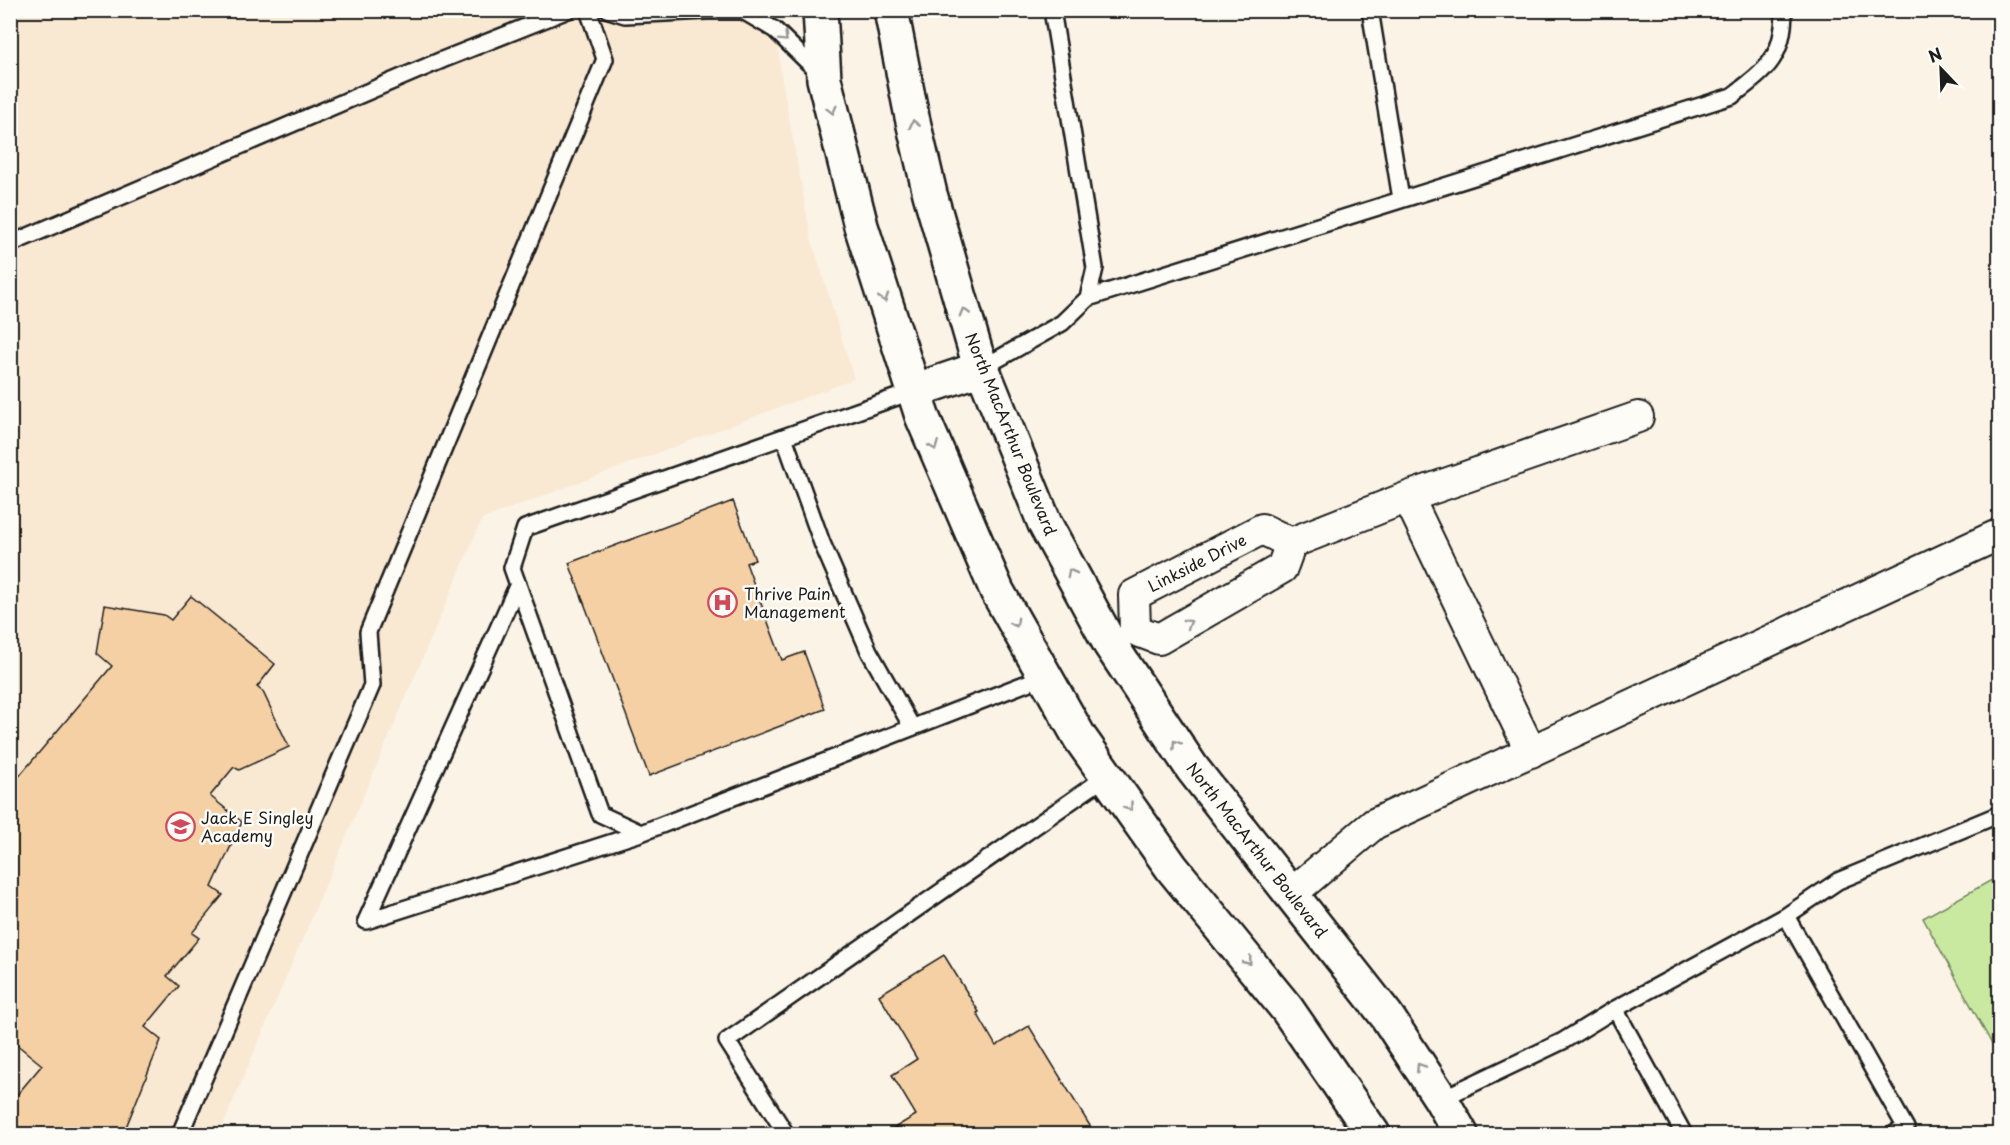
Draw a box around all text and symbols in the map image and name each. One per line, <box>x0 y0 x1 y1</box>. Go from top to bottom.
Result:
one-way arrow <box>776 31 787 42</box>
north arrow <box>1911 39 1971 99</box>
text: N <box>1924 41 1945 68</box>
one-way arrow <box>824 105 837 115</box>
one-way arrow <box>908 119 921 129</box>
one-way arrow <box>877 292 889 303</box>
one-way arrow <box>959 307 972 317</box>
street label: North MacArthur Boulevard <box>960 329 1064 539</box>
one-way arrow <box>927 440 939 451</box>
street label: Linkside Drive <box>1143 527 1250 597</box>
one-way arrow <box>1067 569 1078 579</box>
place label: Thrive Pain Management <box>744 581 846 623</box>
hospital icon: Thrive Pain Management <box>707 587 739 619</box>
one-way arrow <box>1008 617 1019 627</box>
one-way arrow <box>1182 618 1192 630</box>
one-way arrow <box>1172 739 1183 750</box>
street label: North MacArthur Boulevard <box>1182 757 1334 942</box>
one-way arrow <box>1122 800 1133 811</box>
place label: Jack E Singley Academy <box>201 805 314 847</box>
school or university icon: Jack E Singley Academy <box>164 811 196 843</box>
one-way arrow <box>1241 954 1252 965</box>
one-way arrow <box>1416 1062 1427 1073</box>

